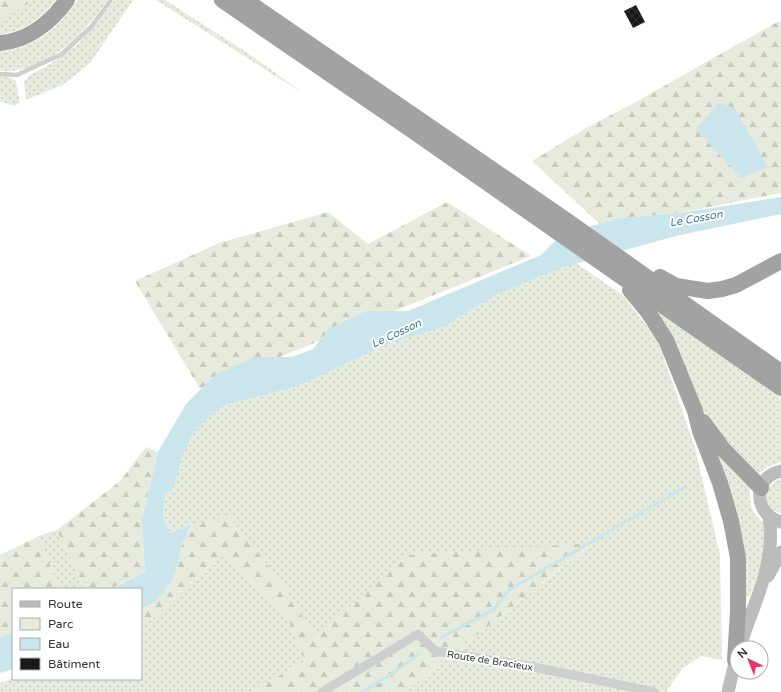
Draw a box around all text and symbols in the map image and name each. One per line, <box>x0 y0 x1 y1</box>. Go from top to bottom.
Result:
water label: Le Cosson <box>669 207 724 230</box>
water label: Le Cosson <box>369 316 423 351</box>
legend <box>12 588 142 680</box>
text: Route <box>48 597 83 611</box>
text: Parc <box>48 617 73 631</box>
text: Eau <box>48 637 70 651</box>
north arrow <box>729 640 769 680</box>
text: N <box>735 645 750 661</box>
street label: Route de Bracieux <box>446 648 534 674</box>
text: Bâtiment <box>48 657 100 671</box>

